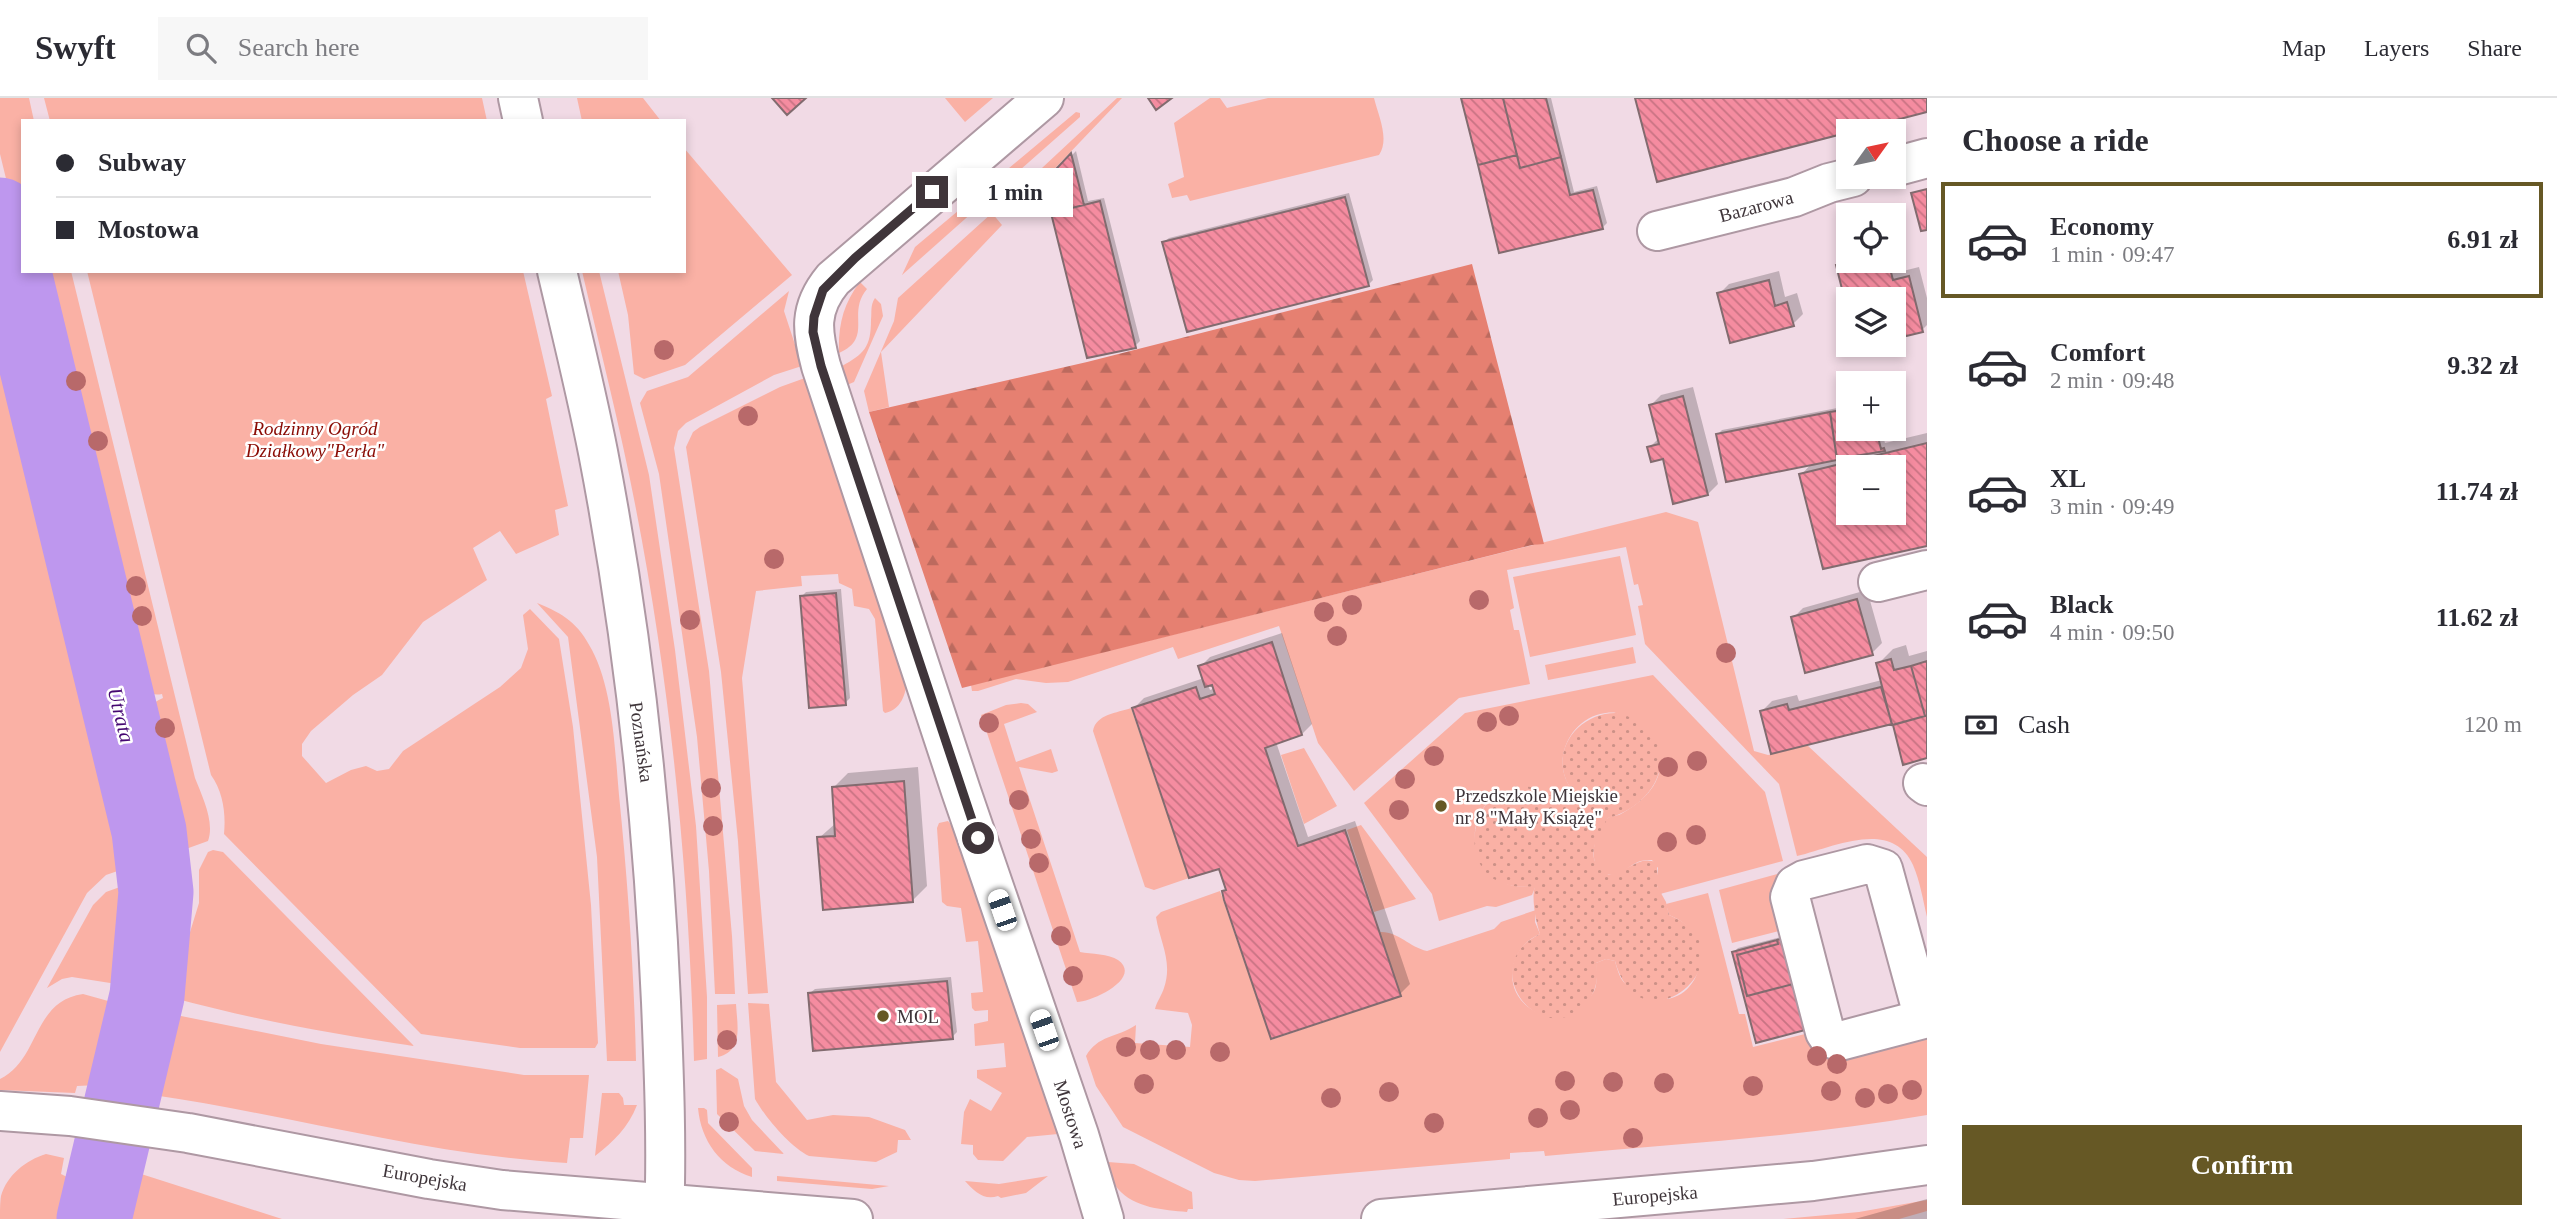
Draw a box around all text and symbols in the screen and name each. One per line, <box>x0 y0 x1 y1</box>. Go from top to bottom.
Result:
search box <box>158 17 648 80</box>
icon: search <box>182 29 220 67</box>
text: Swyft <box>35 30 116 66</box>
text: Search here <box>238 33 360 62</box>
text: Map <box>2282 35 2326 61</box>
text: Layers <box>2364 35 2429 61</box>
text: Share <box>2467 35 2522 61</box>
north arrow <box>1836 119 1906 189</box>
map controls <box>1836 119 1906 525</box>
text: Choose a ride <box>1962 122 2149 158</box>
text: Subway <box>98 148 186 177</box>
callout: 1 min <box>956 168 1072 217</box>
route end <box>916 176 948 208</box>
text: 1 min <box>987 180 1043 205</box>
street label: Bazarowa <box>1717 186 1796 226</box>
button: locate <box>1836 203 1906 273</box>
icon: car <box>1966 209 2029 272</box>
text: Economy <box>2050 212 2154 241</box>
text: Mostowa <box>98 215 199 244</box>
text: 6.91 zł <box>2447 225 2518 254</box>
text: 1 min · 09:47 <box>2050 242 2175 267</box>
button: layers <box>1836 287 1906 357</box>
icon: car <box>1966 335 2029 398</box>
text: Comfort <box>2050 338 2145 367</box>
text: 9.32 zł <box>2447 351 2518 380</box>
text: 2 min · 09:48 <box>2050 368 2175 393</box>
button: + <box>1836 371 1906 441</box>
park label: Rodzinny Ogród Działkowy"Perła" <box>245 418 385 461</box>
button: − <box>1836 455 1906 525</box>
icon: car <box>1966 461 2029 524</box>
text: XL <box>2050 464 2086 493</box>
text: 11.74 zł <box>2436 477 2518 506</box>
text: 3 min · 09:49 <box>2050 494 2175 519</box>
icon: car <box>1966 587 2029 650</box>
text: Black <box>2050 590 2114 619</box>
text: 11.62 zł <box>2436 603 2518 632</box>
text: 4 min · 09:50 <box>2050 620 2175 645</box>
water label: Utrata <box>103 685 139 745</box>
street label: Poznańska <box>625 700 658 784</box>
icon: cash <box>1962 706 2000 744</box>
text: Cash <box>2018 710 2070 739</box>
text: 120 m <box>2464 712 2522 737</box>
place label: Przedszkole Miejskie nr 8 "Mały Książę" <box>1455 785 1618 828</box>
marker: Przedszkole Miejskie nr 8 "Mały Książę" <box>1433 798 1449 814</box>
route start <box>962 822 994 854</box>
car <box>986 887 1019 933</box>
place label: MOL <box>897 1006 939 1027</box>
car <box>1028 1007 1061 1053</box>
marker: MOL <box>875 1008 891 1024</box>
street label: Mostowa <box>1050 1077 1092 1152</box>
button: Confirm <box>1962 1125 2522 1205</box>
street label: Europejska <box>381 1160 469 1195</box>
street label: Europejska <box>1612 1181 1699 1210</box>

